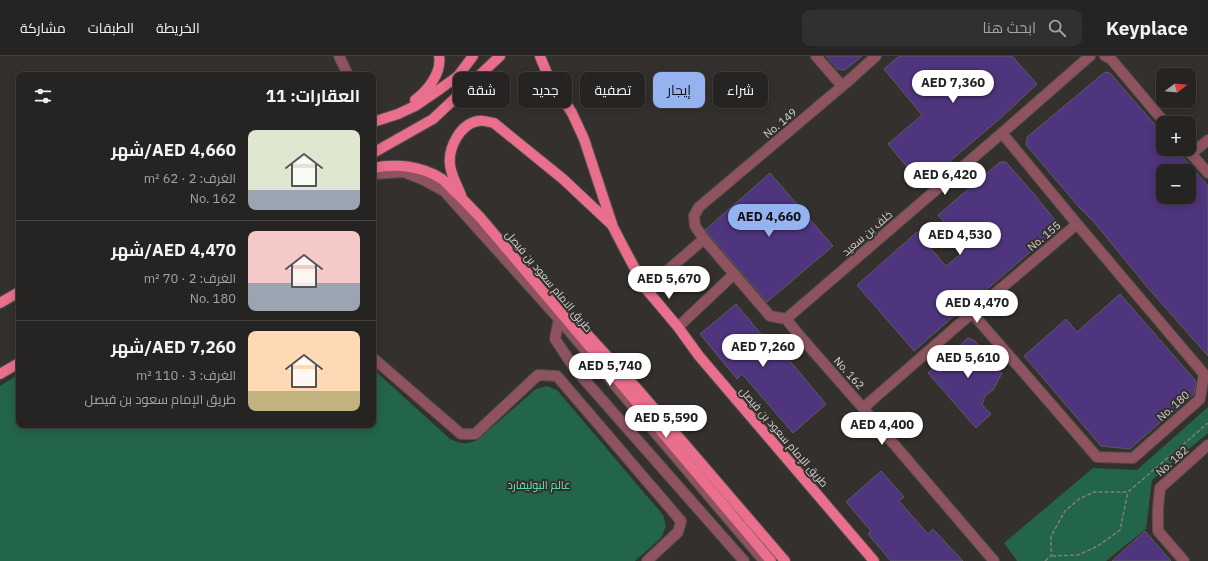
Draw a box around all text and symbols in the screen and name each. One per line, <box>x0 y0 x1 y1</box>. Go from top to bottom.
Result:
search box <box>802 10 1082 46</box>
text: Keyplace <box>1106 16 1188 40</box>
icon: search <box>1046 17 1068 39</box>
text: ابحث هنا <box>982 18 1036 37</box>
text: مشاركة <box>20 19 66 37</box>
text: الطبقات <box>88 19 134 37</box>
text: الخريطة <box>156 19 200 37</box>
north arrow <box>1156 68 1196 108</box>
map controls <box>1156 68 1196 204</box>
pin: AED 7,360 <box>907 70 999 104</box>
chip: شقة <box>453 72 510 108</box>
chip: جديد <box>518 72 572 108</box>
chip: تصفية <box>580 72 645 108</box>
chip: إيجار <box>653 72 705 108</box>
chip: شراء <box>713 72 768 108</box>
text: AED 7,360 <box>921 74 985 91</box>
icon: filters <box>32 85 54 107</box>
text: العقارات: 11 <box>266 85 360 107</box>
street label: No. 149 <box>761 105 799 141</box>
button: + <box>1156 116 1196 156</box>
text: AED 4,660/شهر <box>111 139 236 161</box>
icon: home <box>280 146 328 194</box>
pin: AED 6,420 <box>899 162 991 196</box>
button: − <box>1156 164 1196 204</box>
text: AED 6,420 <box>913 166 977 183</box>
text: الغرف: 2 · 62 m² <box>144 170 236 187</box>
text: No. 162 <box>190 190 236 207</box>
pin: AED 4,660 <box>723 204 815 238</box>
street label: خلف بن سعيد <box>839 207 895 259</box>
text: AED 4,660 <box>737 208 801 225</box>
street label: No. 155 <box>1025 218 1063 254</box>
pin: AED 4,530 <box>914 222 1006 256</box>
text: AED 4,530 <box>928 226 992 243</box>
street label: طريق الامام سعود بن فيصل <box>502 227 596 335</box>
text: AED 4,470/شهر <box>111 239 236 261</box>
icon: home <box>280 247 328 295</box>
pin: AED 5,670 <box>623 266 715 300</box>
text: الغرف: 2 · 70 m² <box>144 270 236 287</box>
text: AED 5,670 <box>637 270 701 287</box>
text: No. 180 <box>190 290 236 307</box>
pin: AED 4,470 <box>931 290 1023 324</box>
text: AED 4,470 <box>945 294 1009 311</box>
pin: AED 7,260 <box>717 334 809 368</box>
text: AED 7,260/شهر <box>111 336 236 358</box>
text: AED 7,260 <box>731 338 795 355</box>
pin: AED 5,610 <box>922 345 1014 379</box>
icon: home <box>280 347 328 395</box>
text: AED 5,610 <box>936 349 1000 366</box>
pin: AED 5,740 <box>564 353 656 387</box>
street label: No. 162 <box>831 354 867 392</box>
text: AED 5,740 <box>578 357 642 374</box>
text: الغرف: 3 · 110 m² <box>136 367 236 384</box>
street label: طريق الإمام سعود بن فيصل <box>736 384 831 491</box>
street label: No. 180 <box>1154 388 1192 424</box>
text: طريق الإمام سعود بن فيصل <box>85 391 236 408</box>
pin: AED 5,590 <box>620 405 712 439</box>
text: AED 5,590 <box>634 409 698 426</box>
pin: AED 4,400 <box>836 412 928 446</box>
text: AED 4,400 <box>850 416 914 433</box>
street label: No. 182 <box>1153 443 1191 479</box>
park label: عالم البوليفارد <box>508 478 570 493</box>

